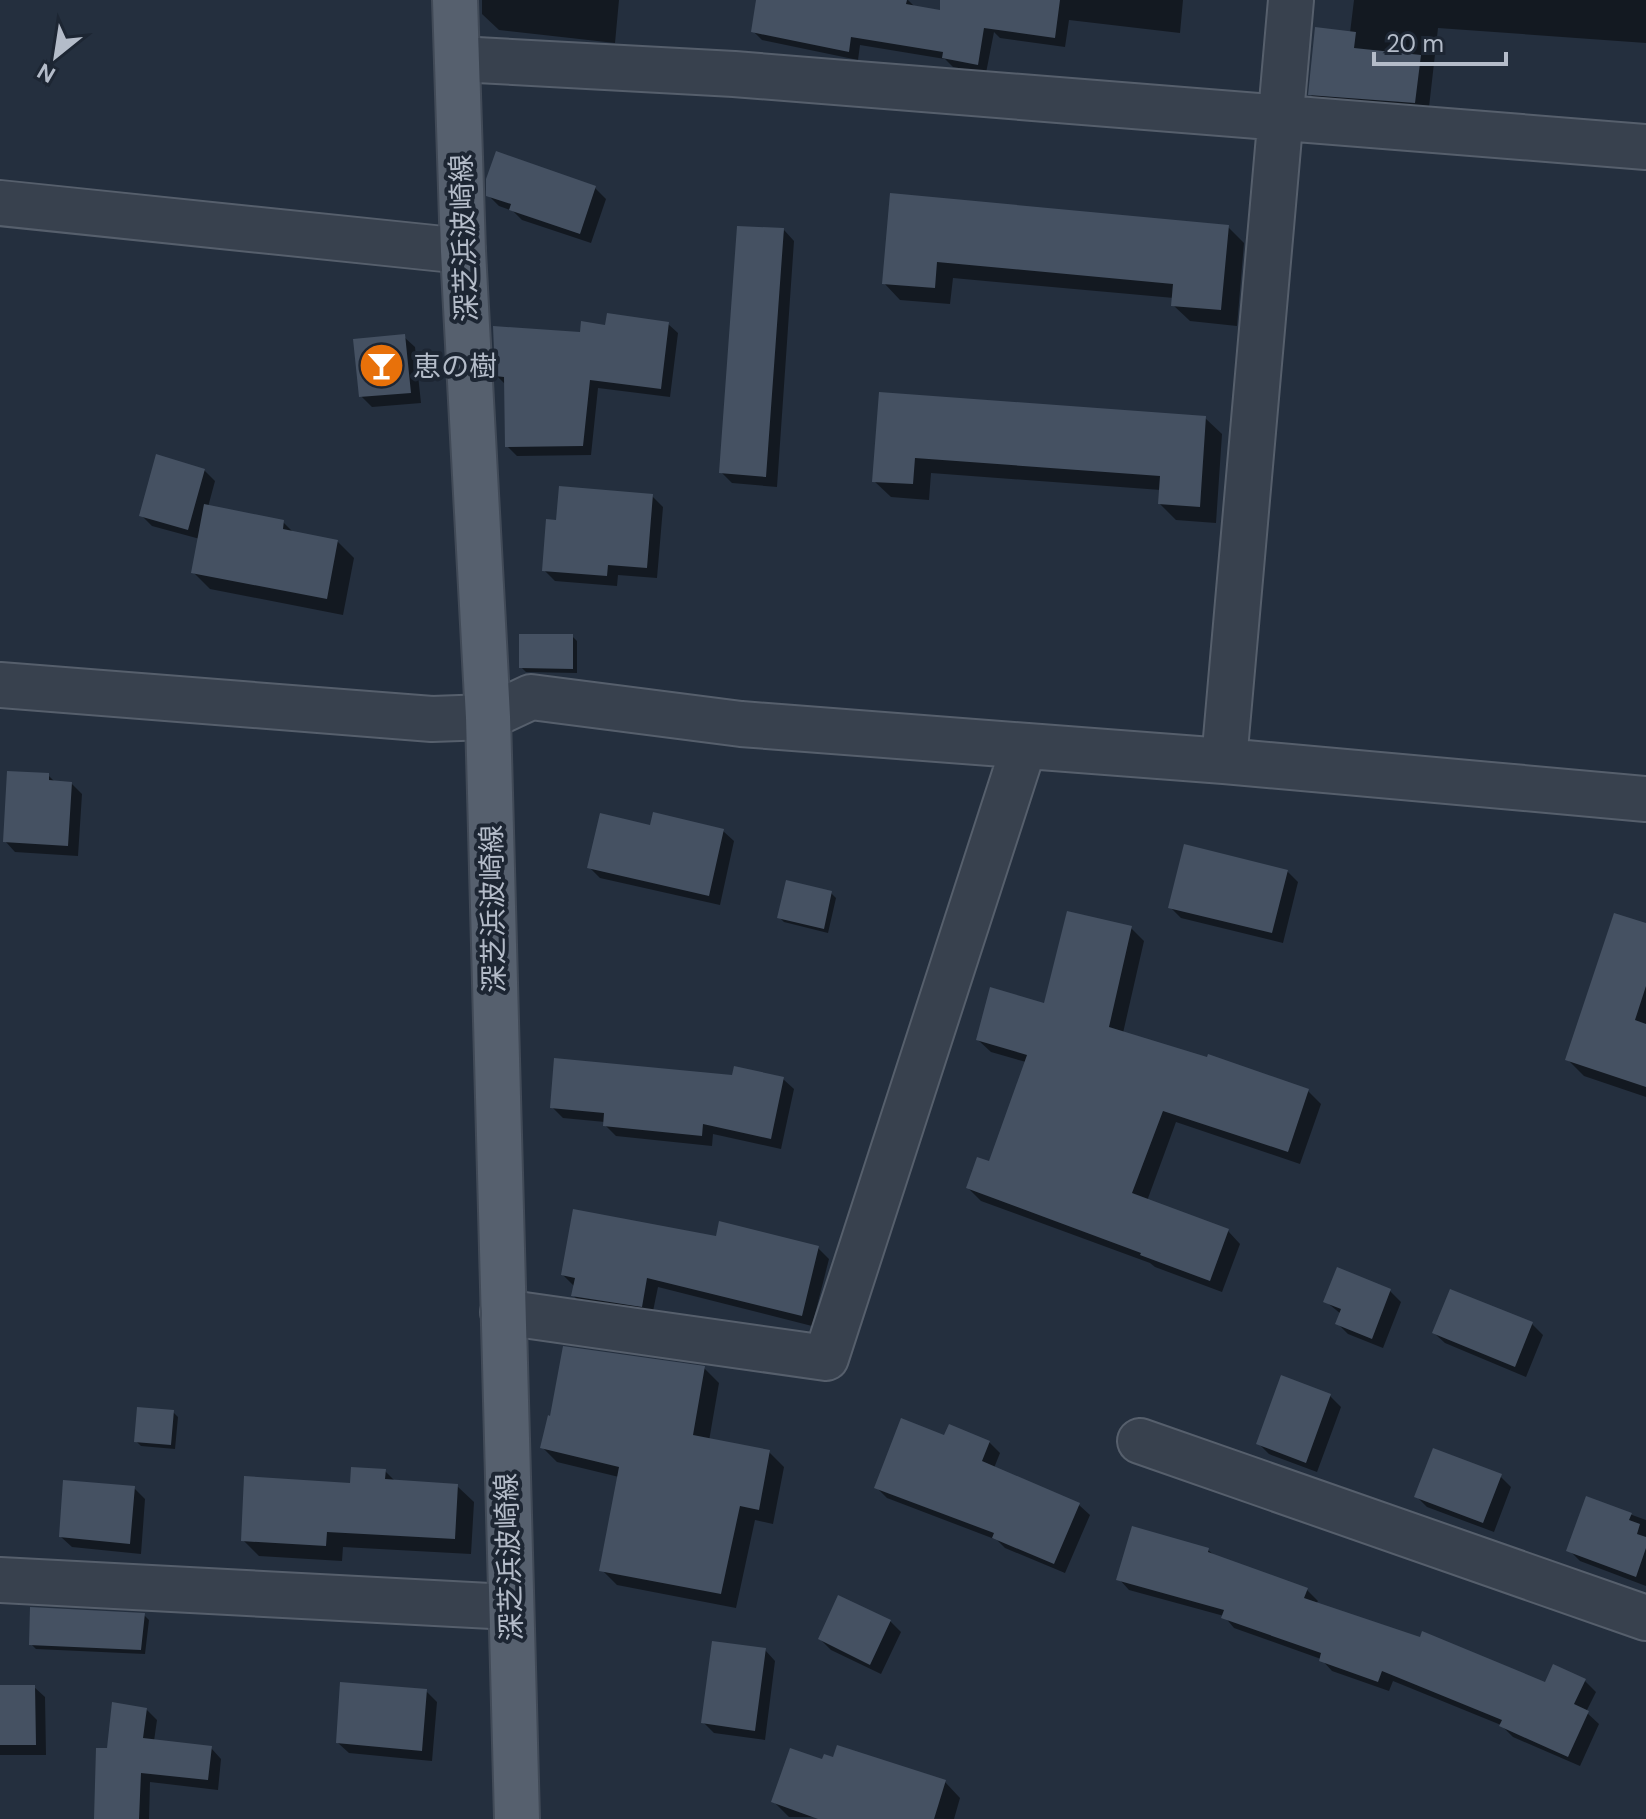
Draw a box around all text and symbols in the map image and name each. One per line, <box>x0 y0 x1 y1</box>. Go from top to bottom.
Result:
north arrow <box>16 16 96 96</box>
scale bar <box>1374 16 1506 66</box>
text: 20 m <box>1386 28 1444 59</box>
text: N <box>32 56 60 89</box>
street label: 深芝浜波崎線 <box>443 153 485 323</box>
bar icon: 恵の樹 <box>358 342 406 390</box>
place label: 恵の樹 <box>413 348 497 385</box>
street label: 深芝浜波崎線 <box>473 825 513 993</box>
street label: 深芝浜波崎線 <box>488 1472 530 1642</box>

